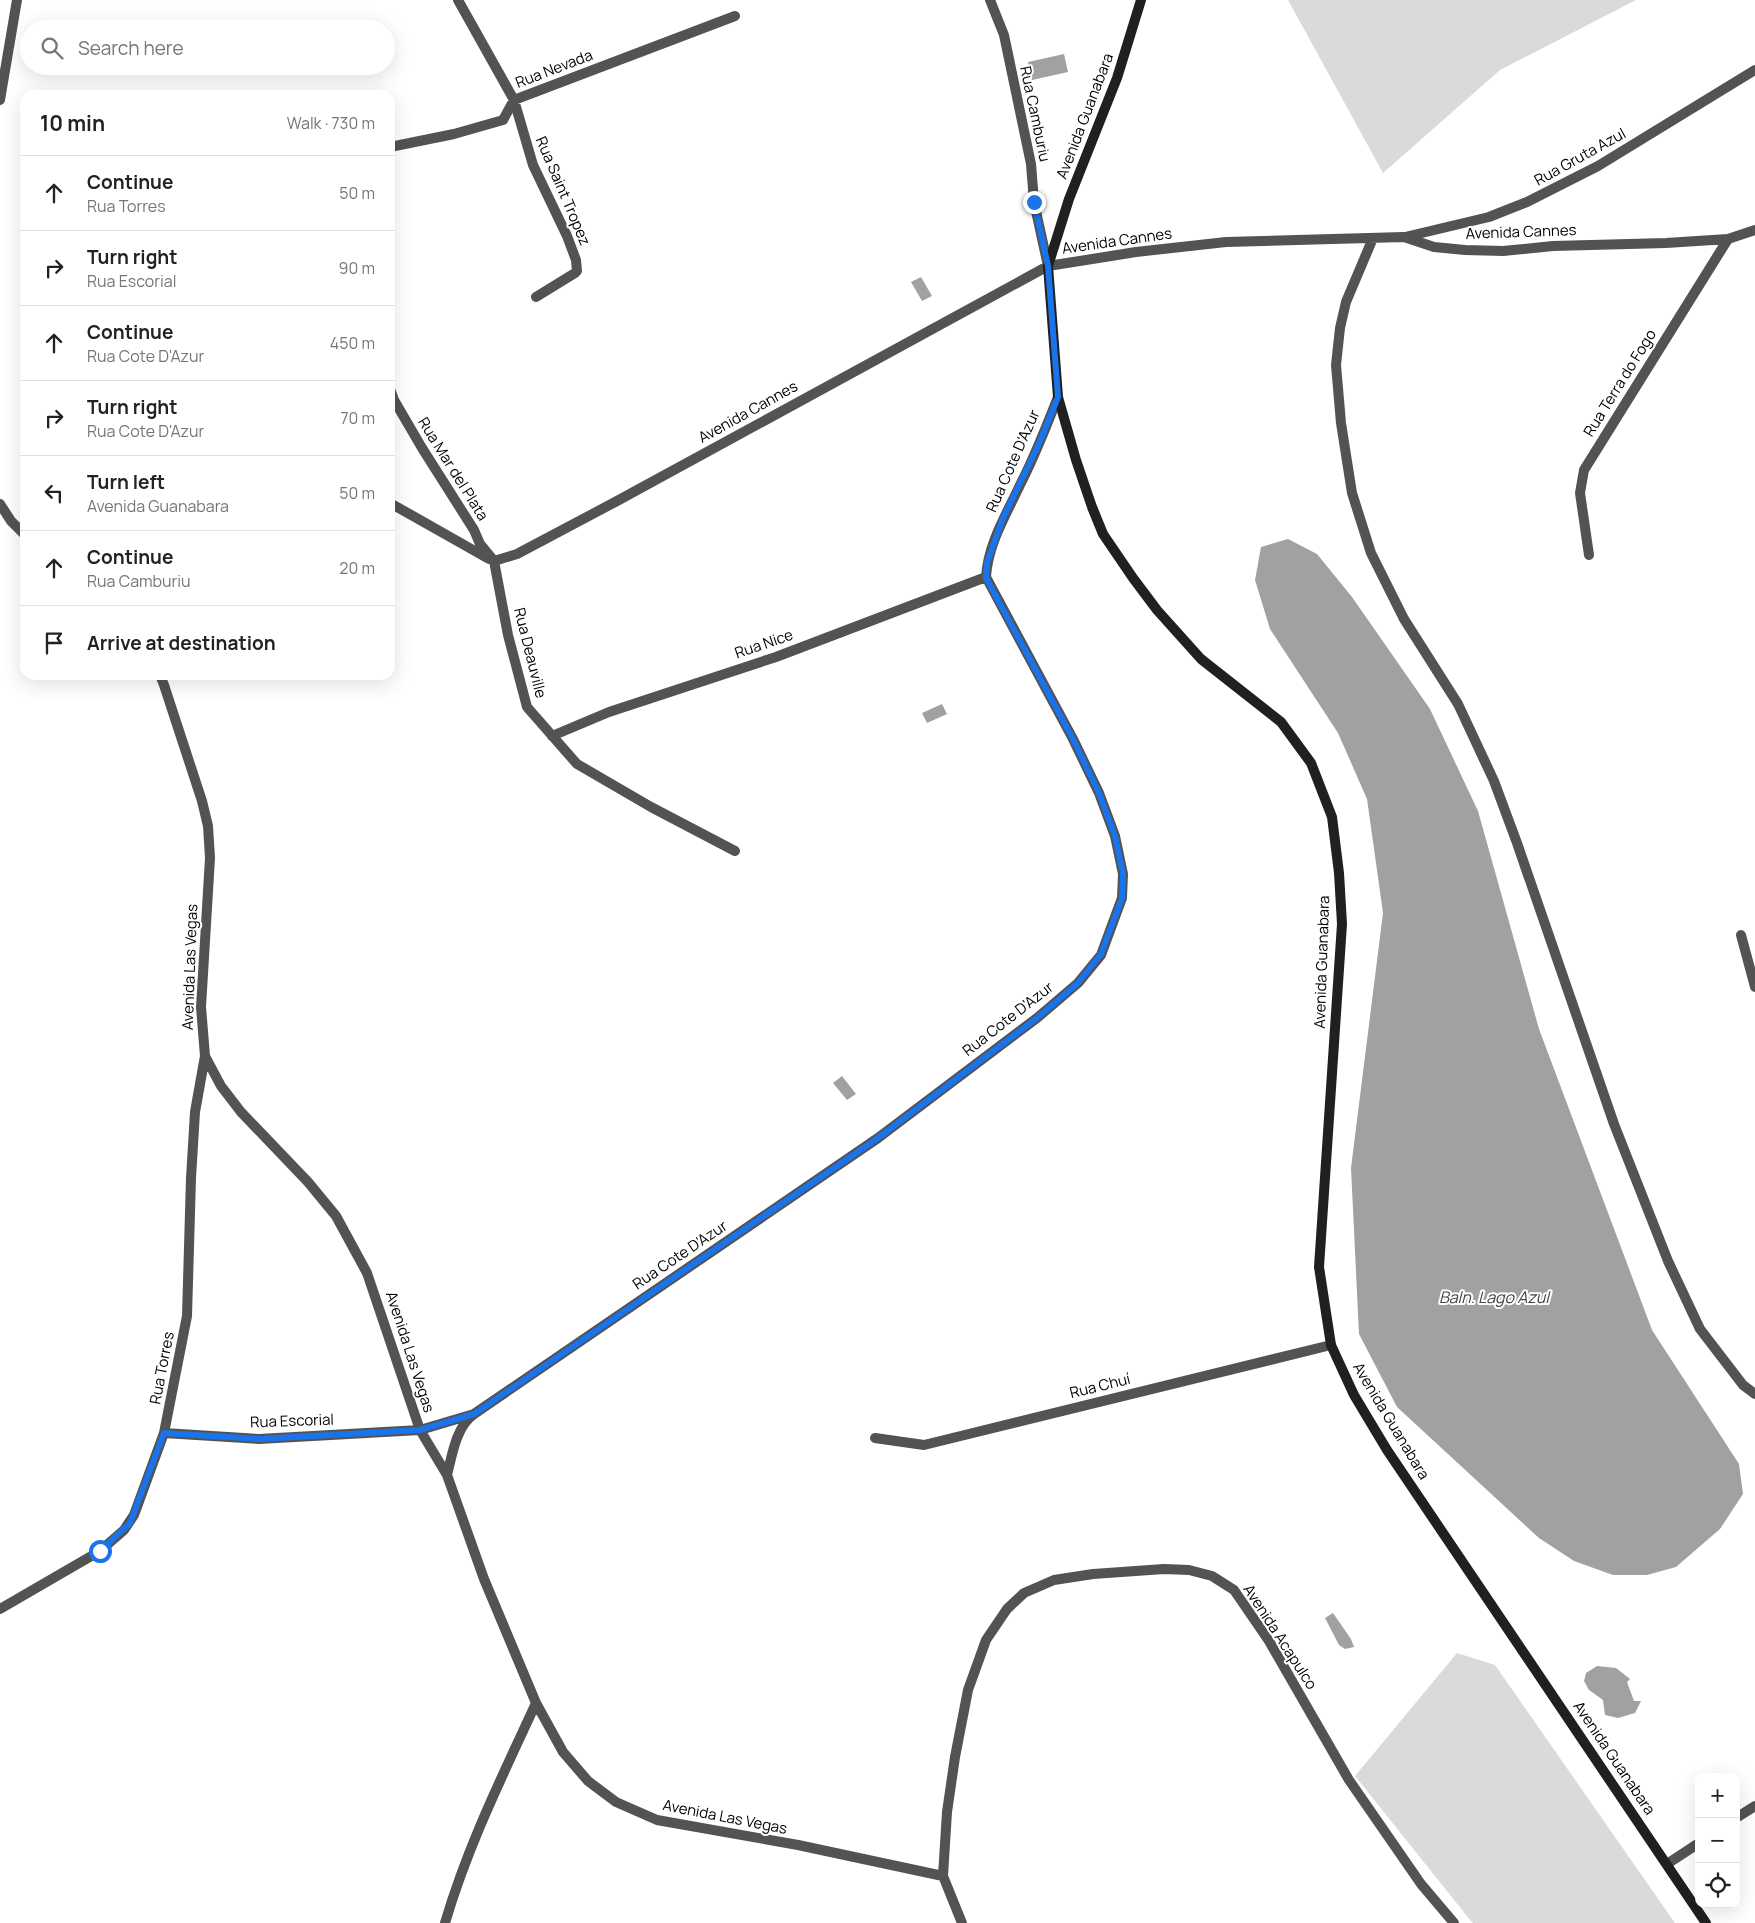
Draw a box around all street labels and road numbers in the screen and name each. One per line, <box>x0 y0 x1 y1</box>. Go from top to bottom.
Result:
street label: Rua Nevada <box>512 44 595 93</box>
street label: Avenida Guanabara <box>1051 50 1118 182</box>
street label: Rua Camburiu <box>1015 64 1056 164</box>
street label: Rua Gruta Azul <box>1530 123 1629 190</box>
street label: Rua Saint Tropez <box>531 133 596 249</box>
street label: Avenida Cannes <box>1465 219 1577 244</box>
street label: Avenida Cannes <box>1061 222 1173 259</box>
street label: Rua Terra do Fogo <box>1578 325 1661 440</box>
street label: Avenida Cannes <box>694 375 801 448</box>
street label: Rua Cote D'Azur <box>981 406 1045 515</box>
street label: Rua Mar del Plata <box>413 413 494 525</box>
street label: Rua Deauville <box>509 605 552 701</box>
street label: Rua Nice <box>732 624 796 663</box>
street label: Avenida Guanabara <box>1309 895 1334 1029</box>
street label: Avenida Las Vegas <box>177 903 202 1030</box>
street label: Rua Cote D'Azur <box>958 976 1058 1061</box>
street label: Rua Cote D'Azur <box>628 1215 732 1294</box>
street label: Avenida Las Vegas <box>381 1289 440 1415</box>
street label: Rua Torres <box>144 1330 179 1406</box>
street label: Avenida Guanabara <box>1348 1358 1435 1483</box>
street label: Rua Chuí <box>1067 1368 1133 1403</box>
street label: Rua Escorial <box>250 1409 334 1432</box>
street label: Avenida Acapulco <box>1238 1580 1322 1694</box>
street label: Avenida Guanabara <box>1568 1697 1660 1819</box>
street label: Avenida Las Vegas <box>661 1794 789 1839</box>

